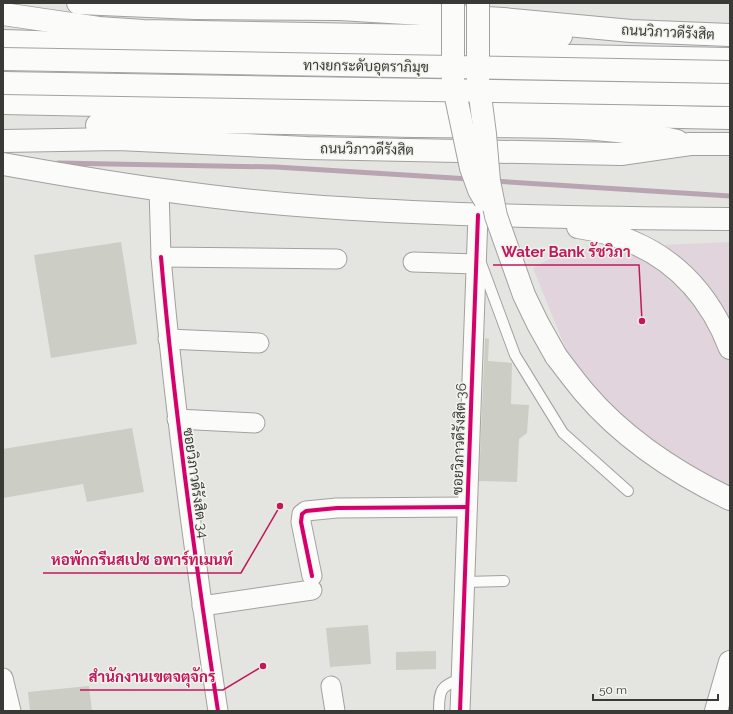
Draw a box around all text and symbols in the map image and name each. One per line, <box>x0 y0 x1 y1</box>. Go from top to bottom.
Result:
street label: ถนนวิภาวดีรังสิต <box>621 21 715 42</box>
street label: ทางยกระดับอุตราภิมุข <box>303 57 429 77</box>
street label: ถนนวิภาวดีรังสิต <box>320 139 414 158</box>
callout: Water Bank รัชวิภา <box>493 238 639 265</box>
text: Water Bank รัชวิภา <box>501 242 631 261</box>
street label: ซอยวิภาวดีรังสิต 36 <box>448 383 469 495</box>
street label: ซอยวิภาวดีรังสิต 34 <box>180 427 213 540</box>
callout: หอพักกรีนสเปซ อพาร์ทเมนท์ <box>43 546 241 573</box>
text: หอพักกรีนสเปซ อพาร์ทเมนท์ <box>51 550 234 569</box>
callout: สำนักงานเขตจตุจักร <box>80 663 223 690</box>
text: สำนักงานเขตจตุจักร <box>89 667 216 688</box>
scale bar <box>593 676 718 702</box>
text: 50 m <box>599 683 627 697</box>

